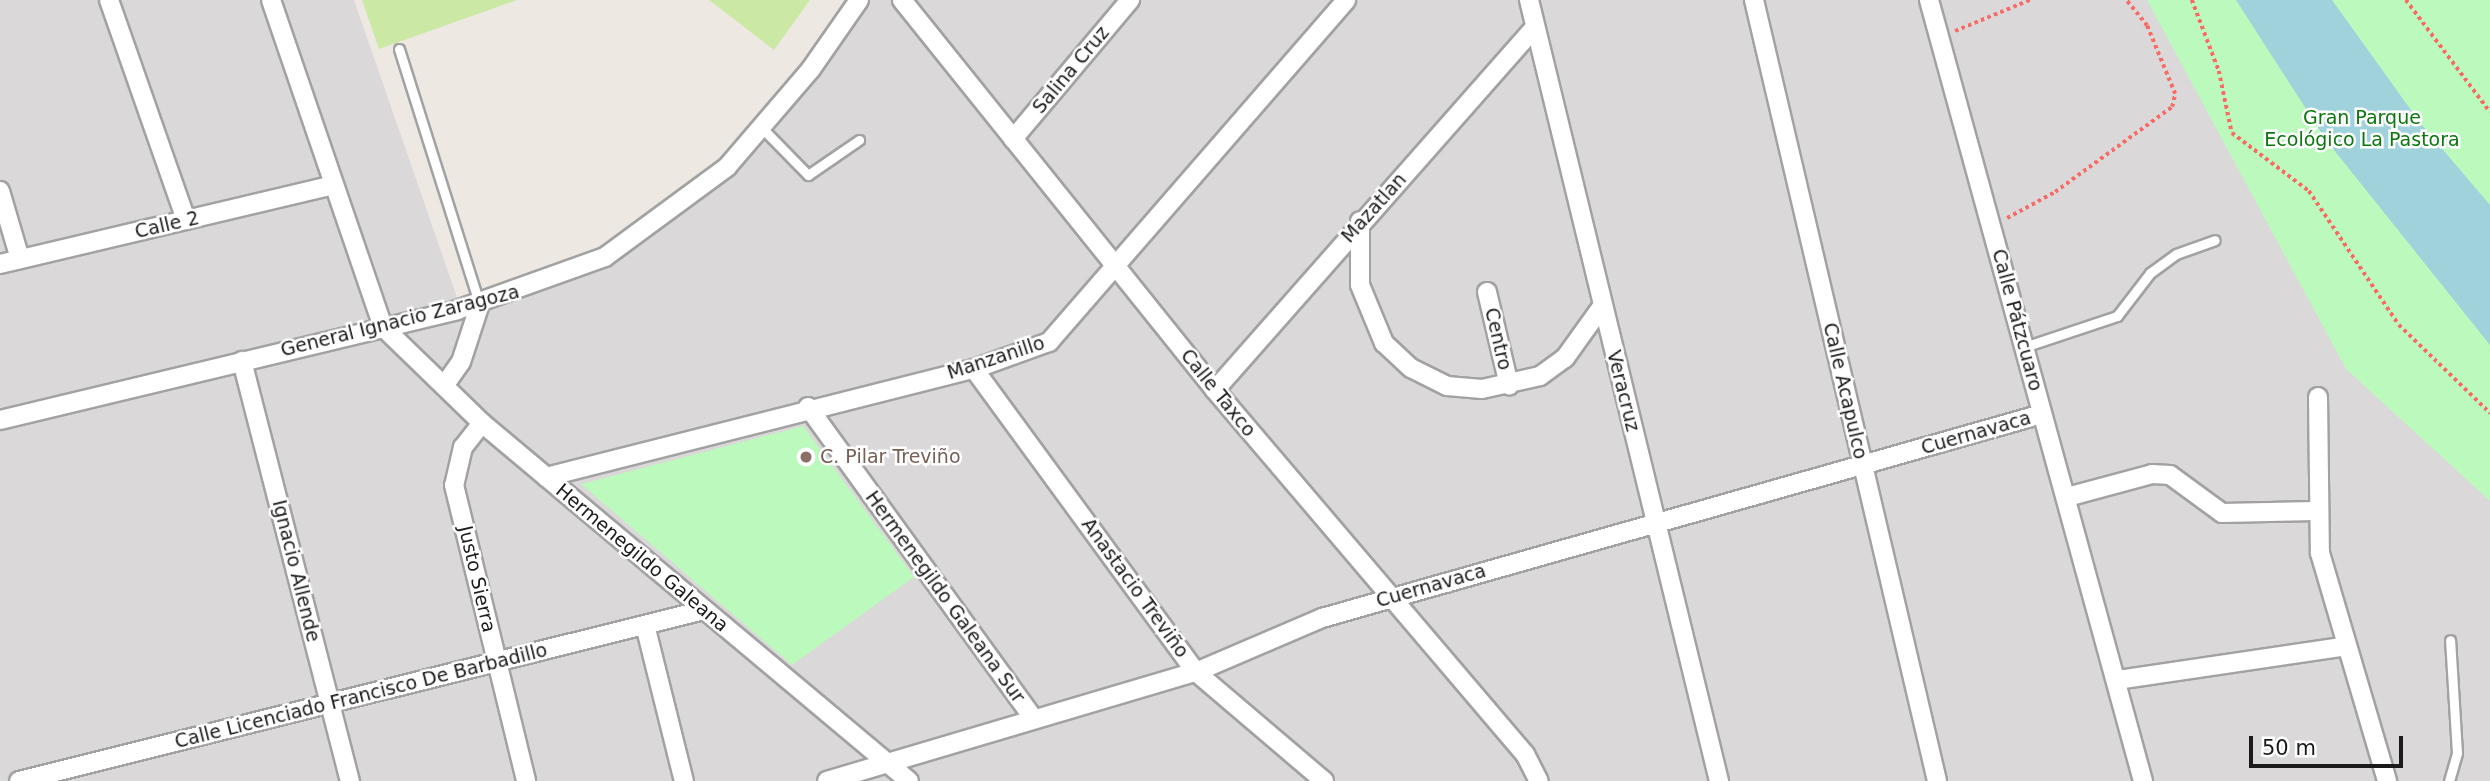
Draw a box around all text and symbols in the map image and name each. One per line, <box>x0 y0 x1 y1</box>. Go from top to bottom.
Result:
street label: Salina Cruz <box>1028 22 1114 118</box>
park label: Gran Parque Ecológico La Pastora <box>2264 107 2460 151</box>
street label: Mazatlan <box>1337 168 1411 248</box>
street label: Calle 2 <box>133 207 201 243</box>
street label: Calle Pátzcuaro <box>1987 247 2047 393</box>
street label: General Ignacio Zaragoza <box>278 280 522 362</box>
street label: Centro <box>1480 306 1516 372</box>
street label: Calle Acapulco <box>1818 321 1872 461</box>
street label: Manzanillo <box>944 332 1048 384</box>
street label: Calle Taxco <box>1176 345 1260 441</box>
street label: Veracruz <box>1602 348 1644 434</box>
street label: Cuernavaca <box>1918 406 2034 460</box>
place label: C. Pilar Treviño <box>820 446 961 468</box>
marker: C. Pilar Treviño <box>798 449 814 465</box>
street label: Hermenegildo Galeana <box>551 479 733 637</box>
street label: Hermenegildo Galeana Sur <box>860 487 1030 707</box>
street label: Ignacio Allende <box>267 498 325 644</box>
street label: Anastacio Treviño <box>1077 514 1193 662</box>
street label: Justo Sierra <box>454 524 500 634</box>
street label: Cuernavaca <box>1373 559 1489 613</box>
street label: Calle Licenciado Francisco De Barbadillo <box>172 639 550 753</box>
scale bar <box>2252 722 2406 766</box>
text: 50 m <box>2262 736 2316 760</box>

